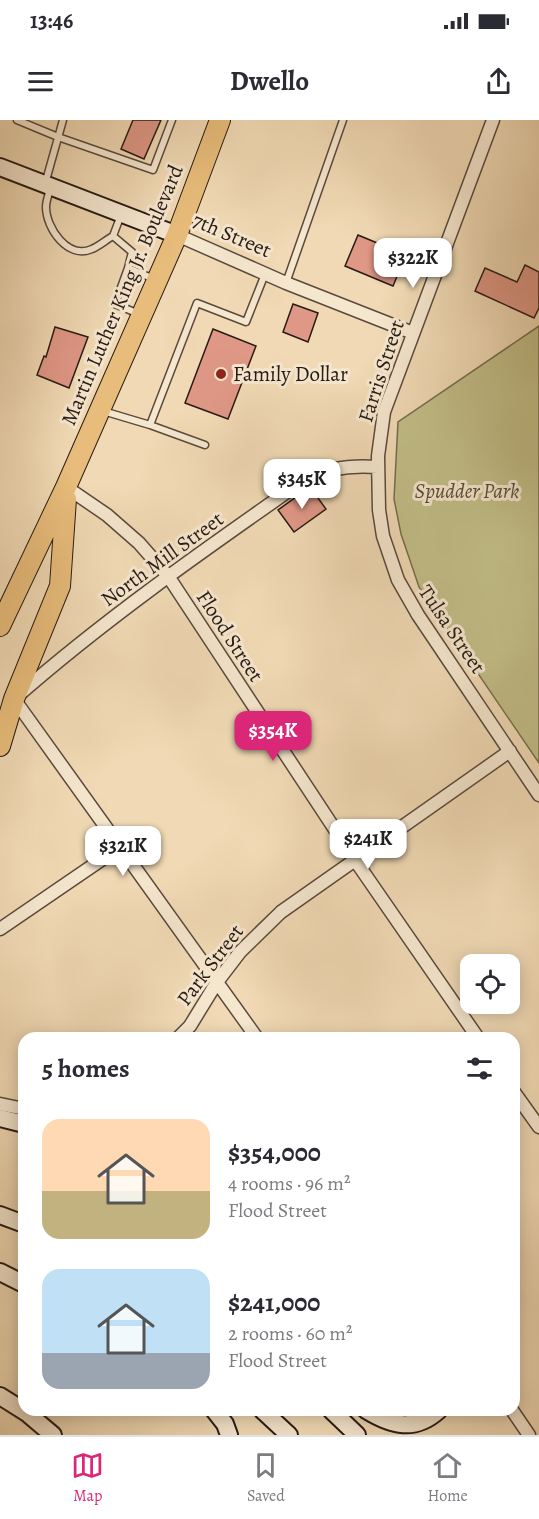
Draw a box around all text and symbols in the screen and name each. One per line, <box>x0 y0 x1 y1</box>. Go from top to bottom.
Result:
text: 13:46 <box>30 6 73 36</box>
text: Dwello <box>230 63 309 99</box>
icon: menu <box>24 65 57 98</box>
icon: share <box>482 65 515 98</box>
street label: Martin Luther King Jr. Boulevard <box>54 160 190 430</box>
street label: 7th Street <box>188 206 276 264</box>
pin: $322K <box>371 238 455 289</box>
text: $322K <box>388 244 438 271</box>
street label: Farris Street <box>351 316 411 426</box>
place label: Family Dollar <box>233 360 348 388</box>
marker: Family Dollar <box>214 367 228 381</box>
pin: $345K <box>260 459 344 510</box>
text: $345K <box>278 465 327 492</box>
park label: Spudder Park <box>415 477 519 505</box>
street label: North Mill Street <box>95 505 229 613</box>
street label: Tulsa Street <box>412 579 492 679</box>
street label: Flood Street <box>190 585 270 687</box>
pin: $354K <box>231 711 315 762</box>
text: $354K <box>249 717 298 744</box>
pin: $241K <box>326 819 410 870</box>
text: $241K <box>344 825 392 852</box>
pin: $321K <box>81 826 165 877</box>
text: $321K <box>99 832 147 859</box>
street label: Park Street <box>170 919 250 1011</box>
map controls <box>460 954 520 1014</box>
button: locate <box>460 954 520 1014</box>
text: 5 homes <box>42 1051 130 1086</box>
icon: filters <box>463 1052 496 1085</box>
text: $354,000 <box>228 1135 321 1170</box>
icon: home <box>90 1143 162 1215</box>
text: 4 rooms · 96 m² <box>228 1170 350 1197</box>
text: Flood Street <box>228 1197 327 1224</box>
text: $241,000 <box>228 1285 320 1320</box>
icon: home <box>90 1293 162 1365</box>
text: 2 rooms · 60 m² <box>228 1320 352 1347</box>
text: Flood Street <box>228 1347 327 1374</box>
tab: Map <box>71 1449 104 1507</box>
tab: Saved <box>247 1449 285 1507</box>
tab: Home <box>427 1449 468 1507</box>

